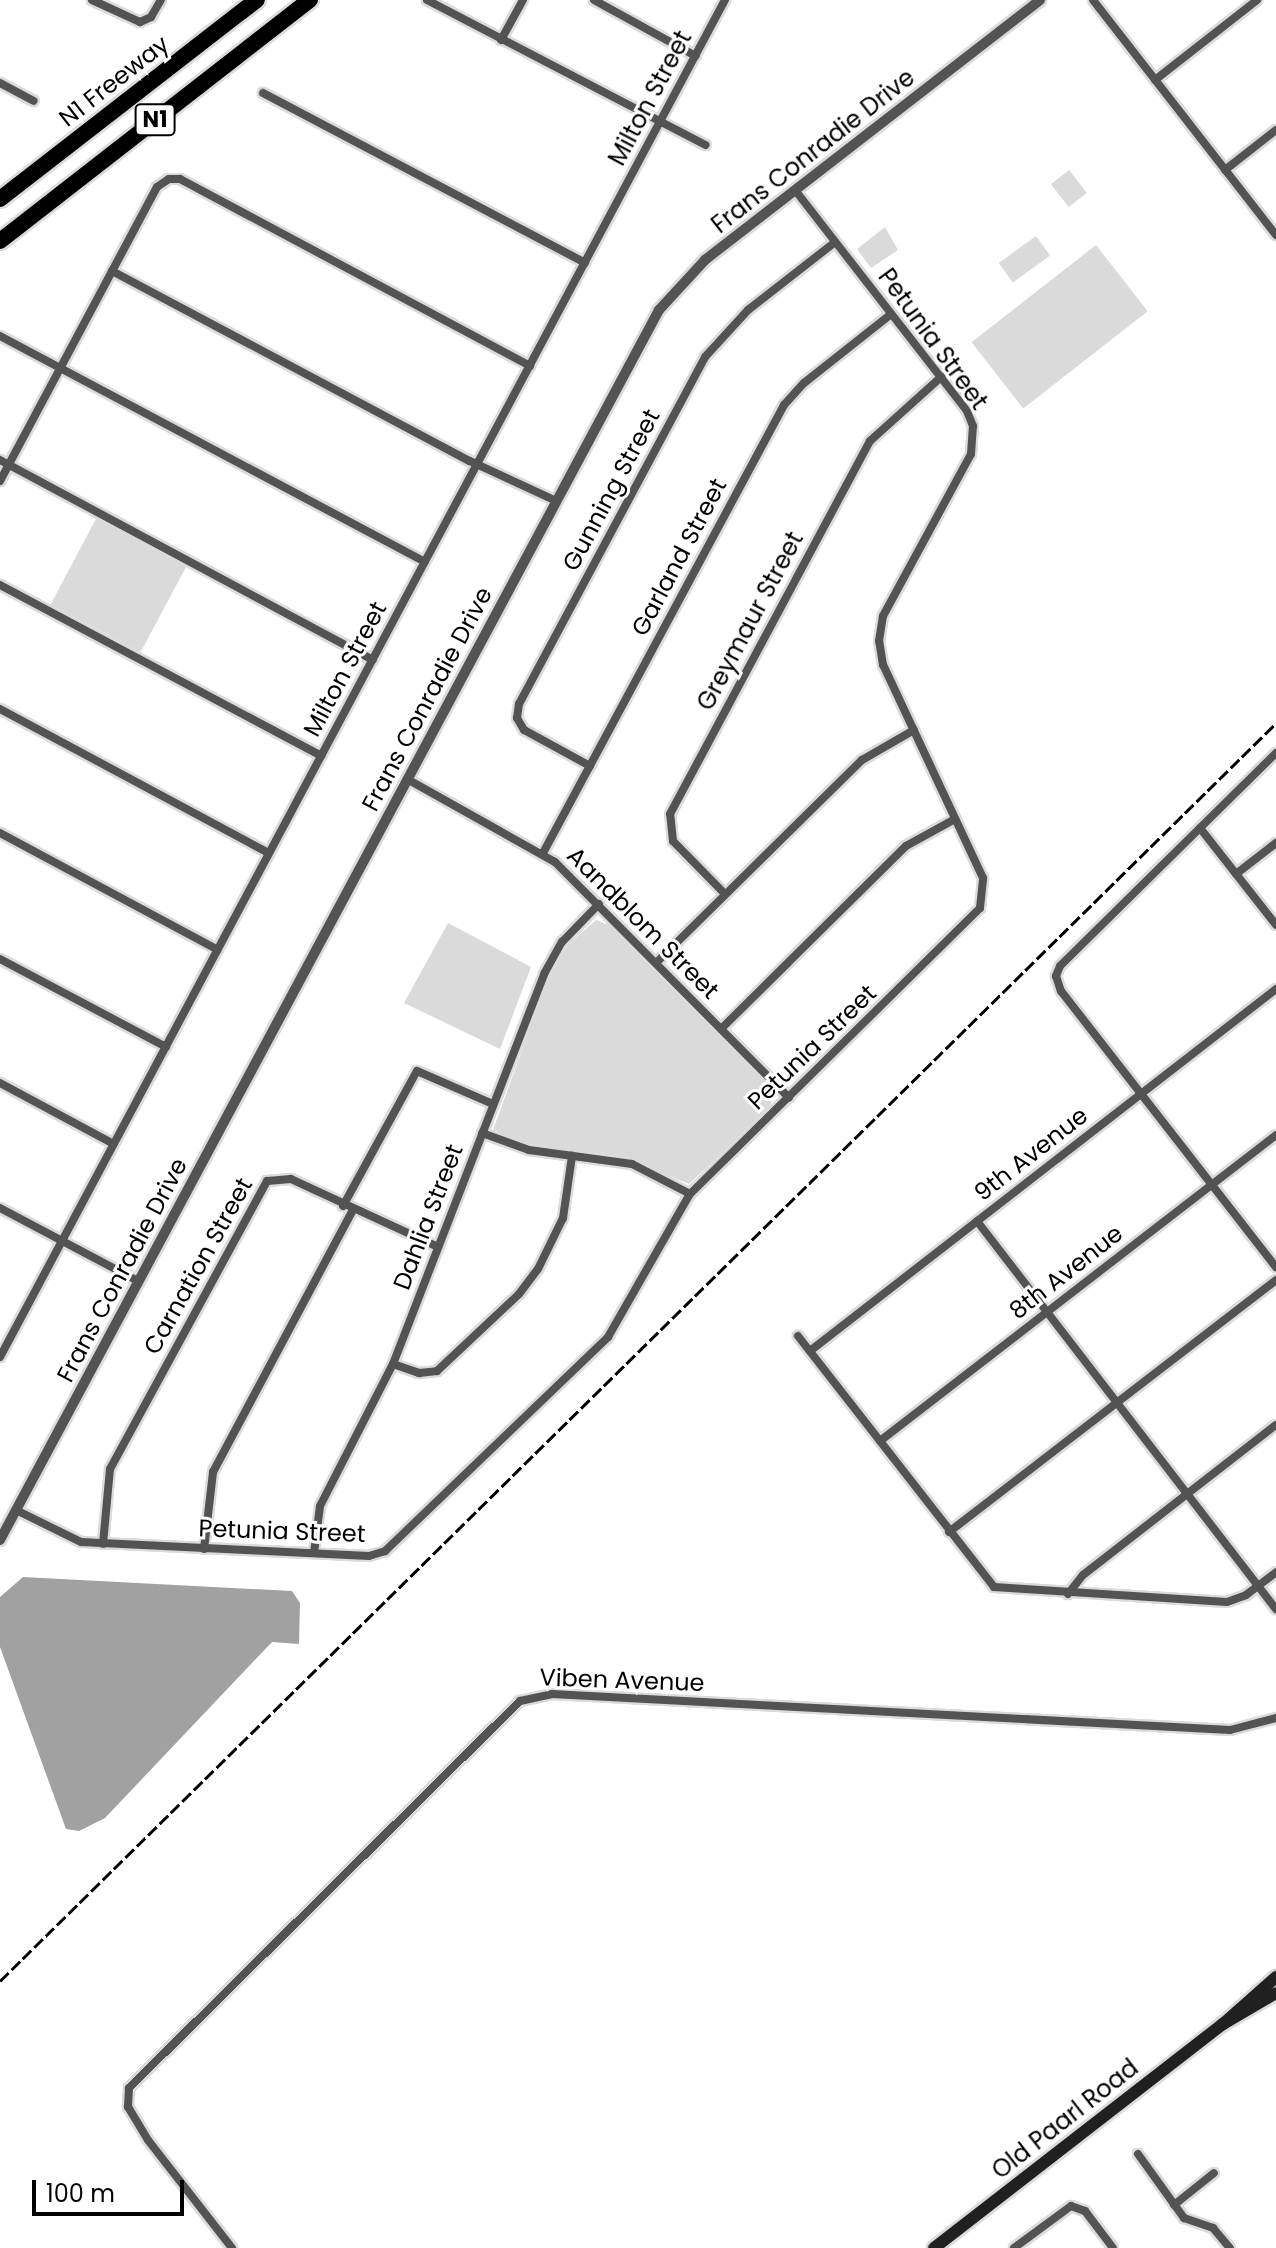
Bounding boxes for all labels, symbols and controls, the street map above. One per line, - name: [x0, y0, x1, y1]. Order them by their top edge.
- street label: Milton Street: [602, 26, 698, 170]
- street label: N1 Freeway: [53, 29, 175, 133]
- street label: Frans Conradie Drive: [706, 63, 920, 239]
- road number: N1: [133, 102, 177, 138]
- street label: Petunia Street: [872, 263, 994, 415]
- street label: Gunning Street: [556, 404, 666, 576]
- street label: Garland Street: [625, 473, 733, 641]
- street label: Greymaur Street: [691, 527, 809, 715]
- street label: Frans Conradie Drive: [356, 582, 498, 816]
- street label: Milton Street: [297, 597, 393, 741]
- street label: Aandblom Street: [561, 841, 725, 1005]
- street label: Petunia Street: [742, 979, 882, 1115]
- street label: 9th Avenue: [969, 1101, 1093, 1207]
- street label: Dahlia Street: [387, 1140, 469, 1294]
- street label: Frans Conradie Drive: [51, 1153, 193, 1387]
- street label: Carnation Street: [138, 1173, 258, 1359]
- street label: 8th Avenue: [1004, 1219, 1128, 1325]
- street label: Petunia Street: [198, 1514, 366, 1548]
- street label: Viben Avenue: [539, 1663, 705, 1697]
- street label: Old Paarl Road: [986, 2053, 1144, 2185]
- scale bar: [36, 2164, 188, 2214]
- text: 100 m: [46, 2177, 115, 2210]

